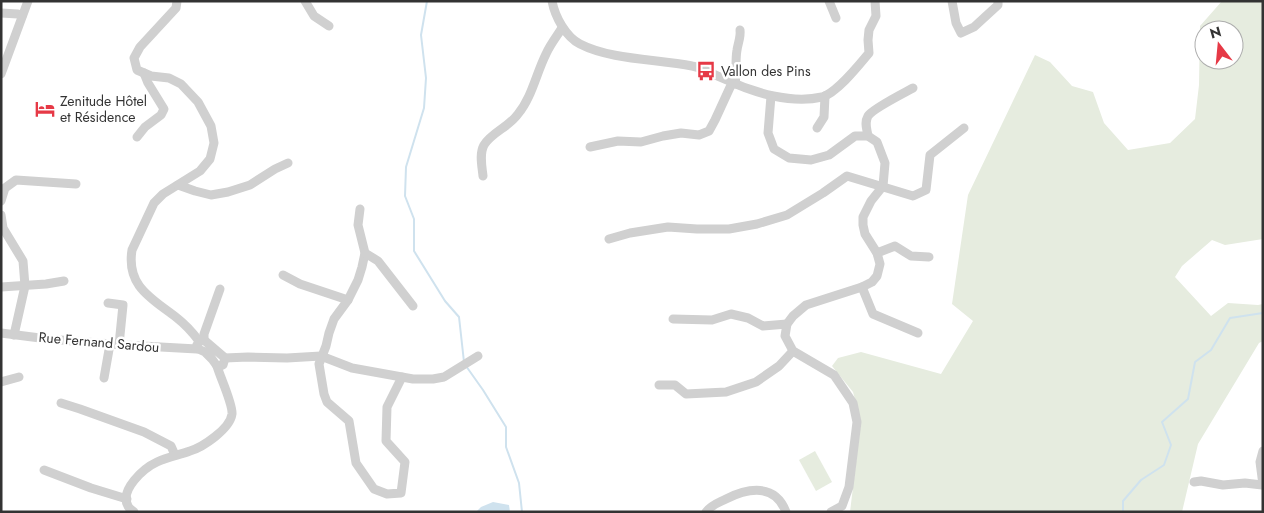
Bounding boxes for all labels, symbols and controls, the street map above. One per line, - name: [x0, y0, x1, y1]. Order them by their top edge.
- north arrow: [1194, 20, 1244, 70]
- text: N: [1207, 21, 1224, 44]
- bus stop icon: Vallon des Pins: [695, 60, 717, 82]
- place label: Vallon des Pins: [721, 61, 811, 81]
- place label: Zenitude Hôtel et Résidence: [60, 91, 147, 127]
- hotel icon: Zenitude Hôtel et Résidence: [34, 98, 56, 120]
- street label: Rue Fernand Sardou: [38, 327, 160, 357]

